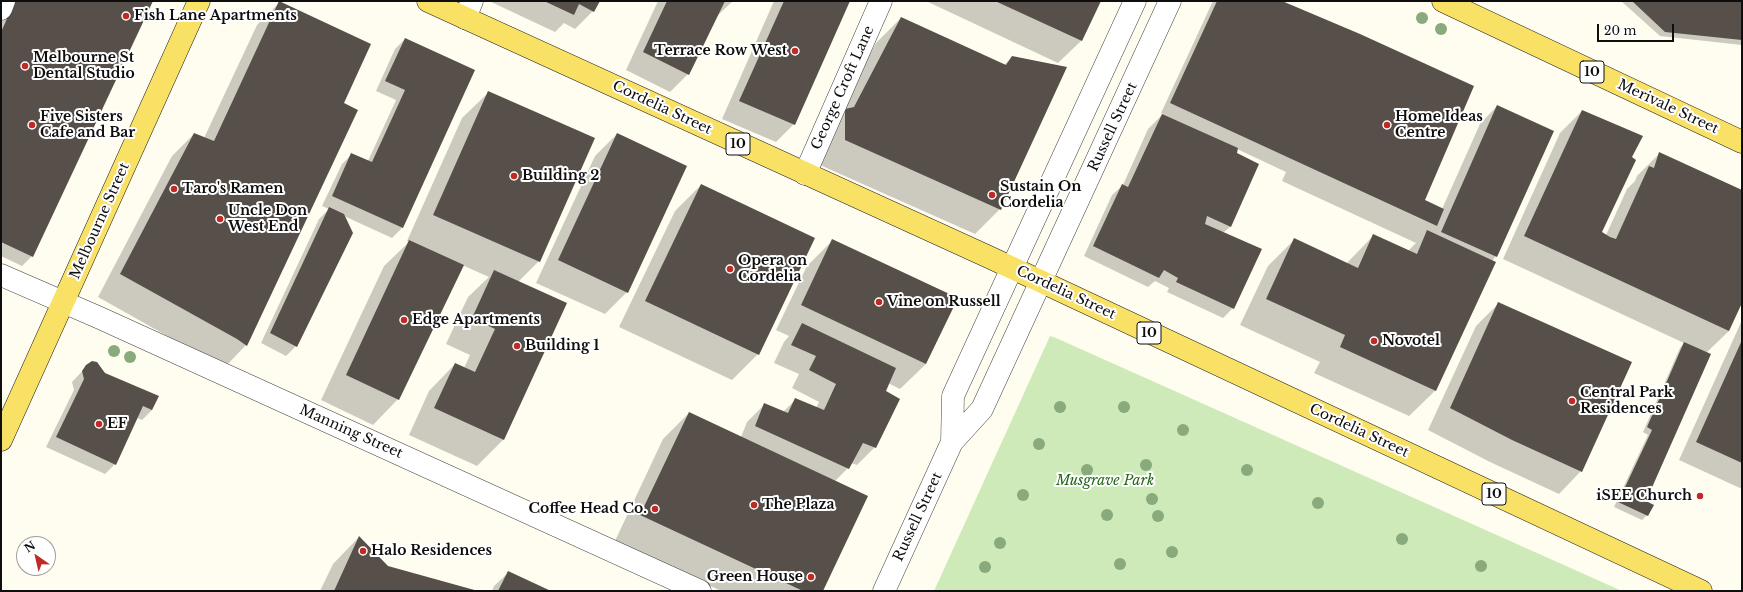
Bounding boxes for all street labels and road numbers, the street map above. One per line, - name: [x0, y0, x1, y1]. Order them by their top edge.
- street label: George Croft Lane: [808, 23, 878, 153]
- road number: 10: [1580, 61, 1604, 83]
- street label: Merivale Street: [1615, 76, 1721, 138]
- street label: Cordelia Street: [610, 78, 714, 138]
- street label: Russell Street: [1085, 80, 1141, 174]
- road number: 10: [726, 133, 750, 155]
- street label: Melbourne Street: [67, 160, 133, 282]
- street label: Cordelia Street: [1014, 263, 1118, 323]
- road number: 10: [1137, 322, 1161, 344]
- street label: Cordelia Street: [1307, 401, 1411, 461]
- street label: Manning Street: [297, 402, 405, 462]
- street label: Russell Street: [890, 470, 946, 564]
- road number: 10: [1482, 483, 1506, 505]

